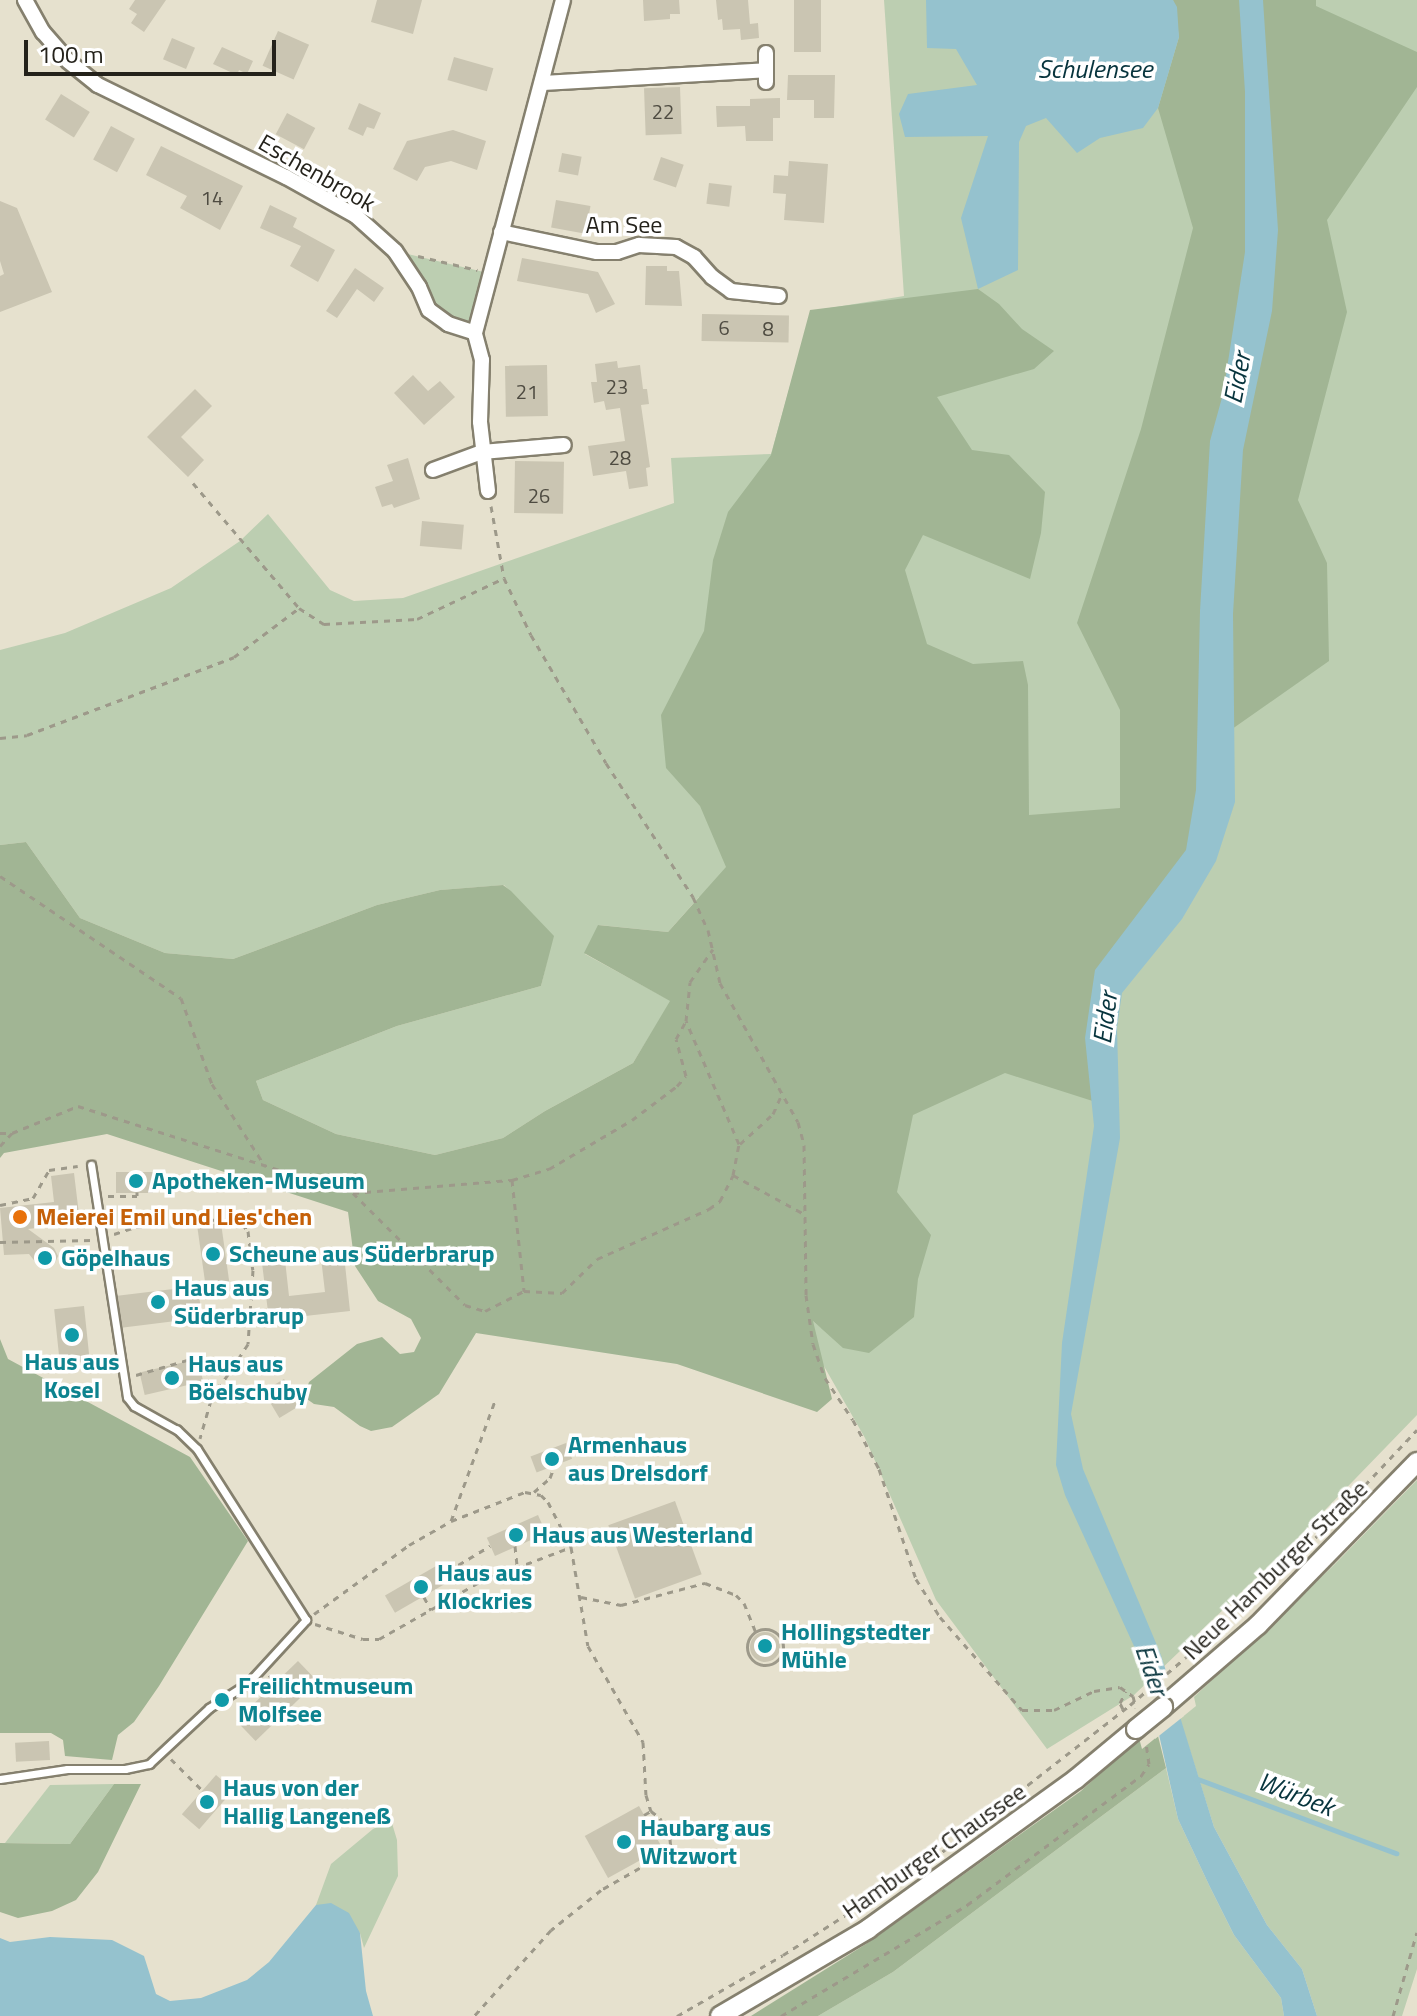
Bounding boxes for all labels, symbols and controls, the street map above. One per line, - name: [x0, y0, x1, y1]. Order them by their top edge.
- scale bar: [28, 24, 280, 74]
- text: 100 m: [38, 36, 104, 72]
- water label: Schulensee: [1037, 53, 1153, 85]
- house number: 22: [652, 99, 674, 123]
- street label: Eschenbrook: [253, 128, 381, 218]
- house number: 14: [201, 185, 223, 209]
- street label: Am See: [586, 211, 662, 239]
- house number: 6: [718, 315, 730, 339]
- house number: 8: [762, 316, 774, 340]
- water label: Eider: [1217, 350, 1257, 406]
- house number: 23: [606, 374, 628, 398]
- house number: 21: [516, 379, 538, 403]
- house number: 28: [609, 445, 631, 469]
- house number: 26: [528, 483, 550, 507]
- water label: Eider: [1086, 990, 1124, 1046]
- place label: Apotheken-Museum: [152, 1167, 365, 1195]
- marker: Apotheken-Museum: [127, 1172, 145, 1190]
- place label: Meierei Emil und Lies'chen: [36, 1203, 312, 1231]
- marker: Meierei Emil und Lies'chen: [11, 1208, 29, 1226]
- place label: Scheune aus Süderbrarup: [229, 1240, 495, 1268]
- place label: Göpelhaus: [61, 1244, 170, 1272]
- marker: Scheune aus Süderbrarup: [204, 1245, 222, 1263]
- marker: Göpelhaus: [36, 1249, 54, 1267]
- place label: Haus aus Süderbrarup: [174, 1274, 304, 1330]
- marker: Haus aus Süderbrarup: [149, 1293, 167, 1311]
- marker: Haus aus Kosel: [63, 1326, 81, 1344]
- place label: Haus aus Kosel: [24, 1348, 120, 1404]
- place label: Haus aus Böelschuby: [188, 1350, 308, 1406]
- marker: Haus aus Böelschuby: [163, 1369, 181, 1387]
- place label: Armenhaus aus Drelsdorf: [568, 1431, 708, 1487]
- marker: Armenhaus aus Drelsdorf: [543, 1450, 561, 1468]
- street label: Neue Hamburger Straße: [1177, 1474, 1373, 1666]
- place label: Haus aus Westerland: [532, 1521, 753, 1549]
- marker: Haus aus Westerland: [507, 1526, 525, 1544]
- place label: Haus aus Klockries: [437, 1559, 532, 1615]
- marker: Haus aus Klockries: [412, 1578, 430, 1596]
- place label: Hollingstedter Mühle: [781, 1618, 930, 1674]
- marker: Hollingstedter Mühle: [756, 1637, 774, 1655]
- water label: Eider: [1129, 1640, 1175, 1700]
- place label: Freilichtmuseum Molfsee: [238, 1672, 413, 1728]
- marker: Freilichtmuseum Molfsee: [213, 1691, 231, 1709]
- water label: Würbek: [1254, 1765, 1338, 1823]
- place label: Haus von der Hallig Langeneß: [223, 1774, 391, 1830]
- street label: Hamburger Chaussee: [837, 1777, 1031, 1925]
- marker: Haus von der Hallig Langeneß: [198, 1793, 216, 1811]
- place label: Haubarg aus Witzwort: [640, 1814, 771, 1870]
- marker: Haubarg aus Witzwort: [615, 1833, 633, 1851]

